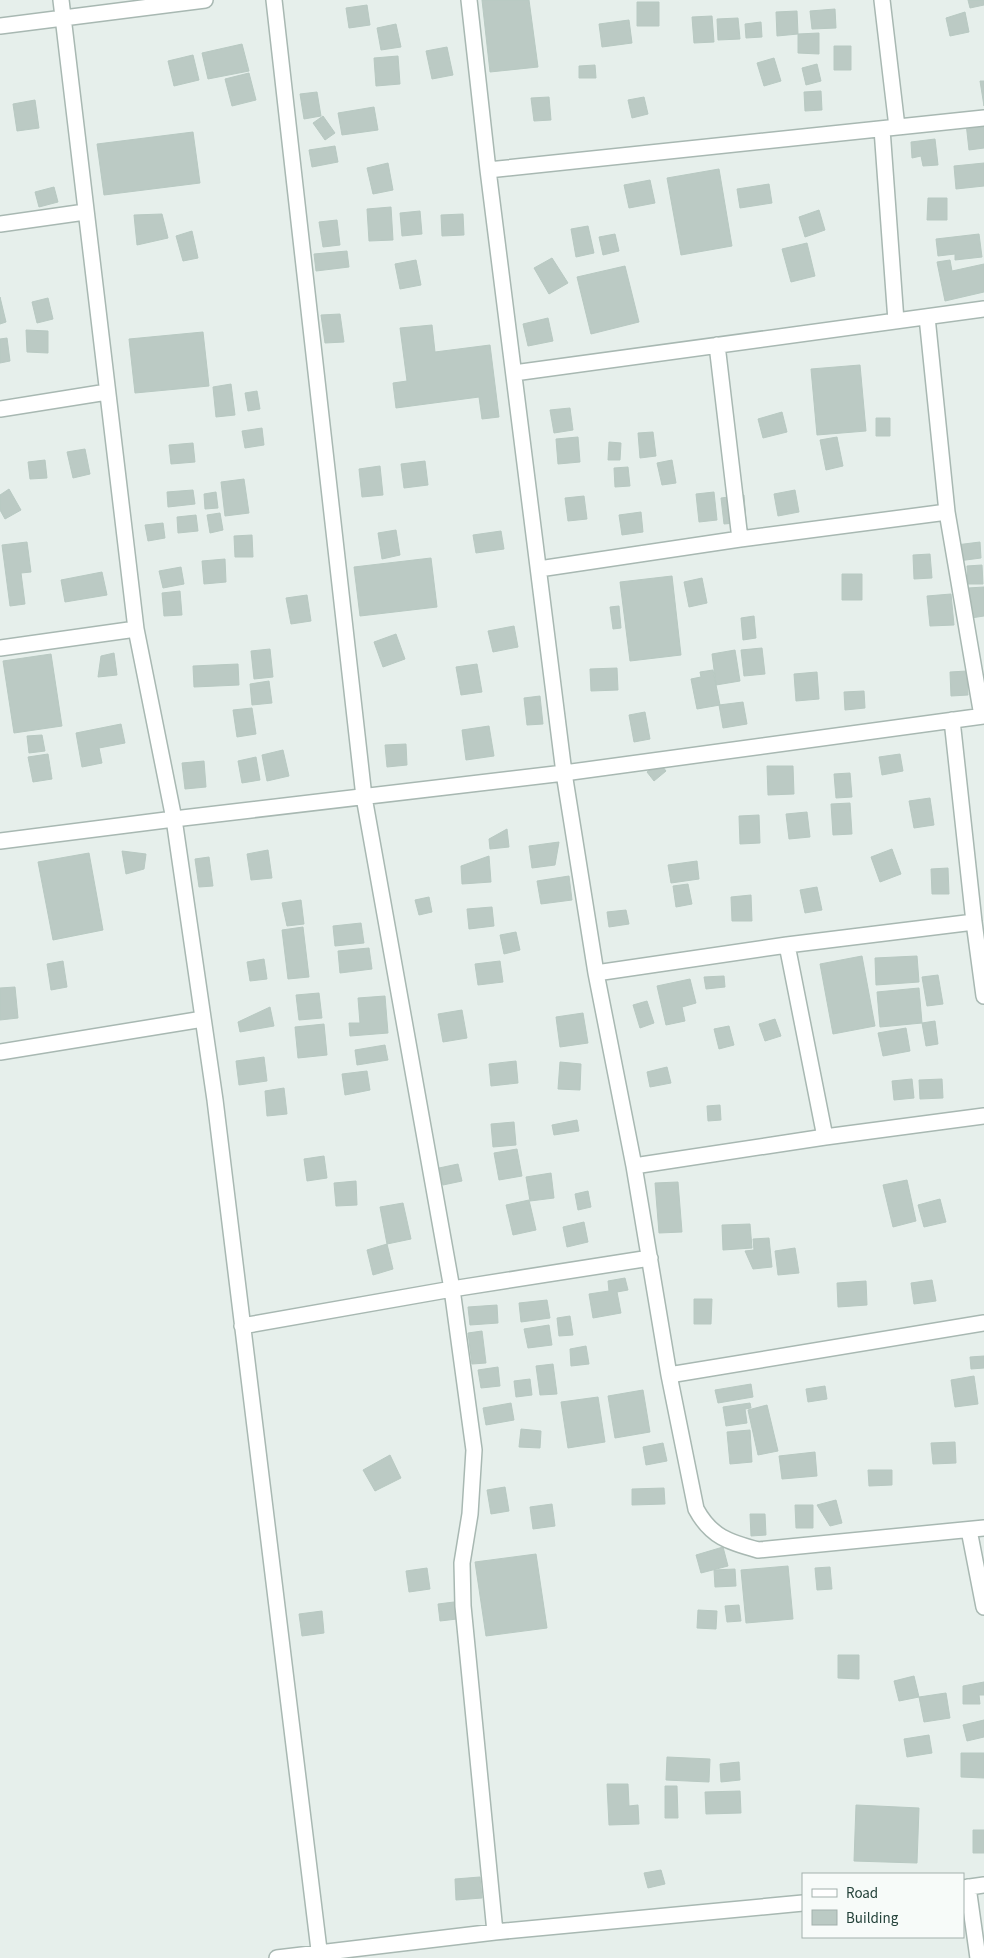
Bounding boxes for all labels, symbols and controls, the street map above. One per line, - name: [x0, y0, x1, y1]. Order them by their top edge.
- legend: [802, 1873, 964, 1938]
- text: Road: [846, 1883, 878, 1904]
- text: Building: [846, 1908, 899, 1929]

